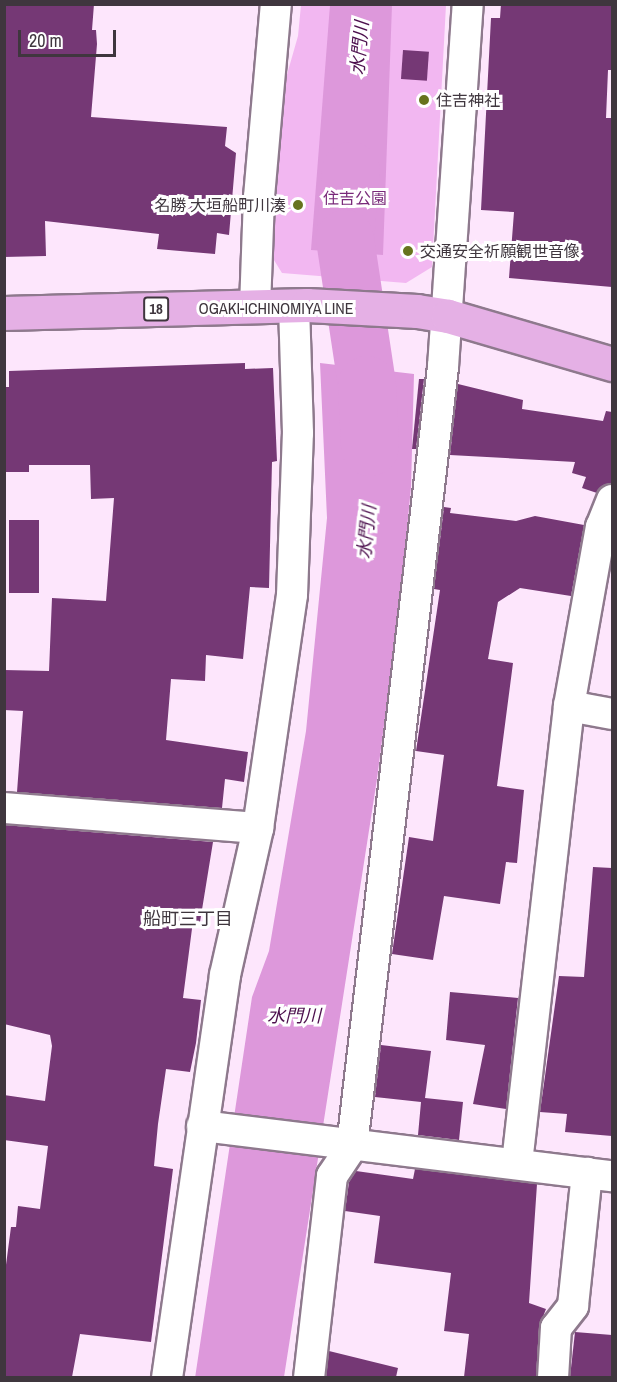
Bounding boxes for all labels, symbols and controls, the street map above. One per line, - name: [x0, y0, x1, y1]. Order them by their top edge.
- scale bar: [21, 18, 118, 56]
- water label: 水門川: [347, 20, 373, 76]
- text: 20 m: [29, 28, 62, 53]
- place label: 住吉神社: [436, 90, 500, 110]
- marker: 住吉神社: [417, 93, 431, 107]
- park label: 住吉公園: [323, 188, 387, 208]
- place label: 名勝 大垣船町川湊: [154, 195, 286, 215]
- marker: 名勝 大垣船町川湊: [291, 198, 305, 212]
- place label: 交通安全祈願観世音像: [420, 241, 580, 261]
- marker: 交通安全祈願観世音像: [401, 244, 415, 258]
- road number: 18: [142, 297, 170, 321]
- street label: OGAKI-ICHINOMIYA LINE: [198, 298, 354, 318]
- water label: 水門川: [353, 504, 381, 560]
- district label: 船町三丁目: [143, 908, 233, 930]
- water label: 水門川: [267, 1005, 321, 1027]

